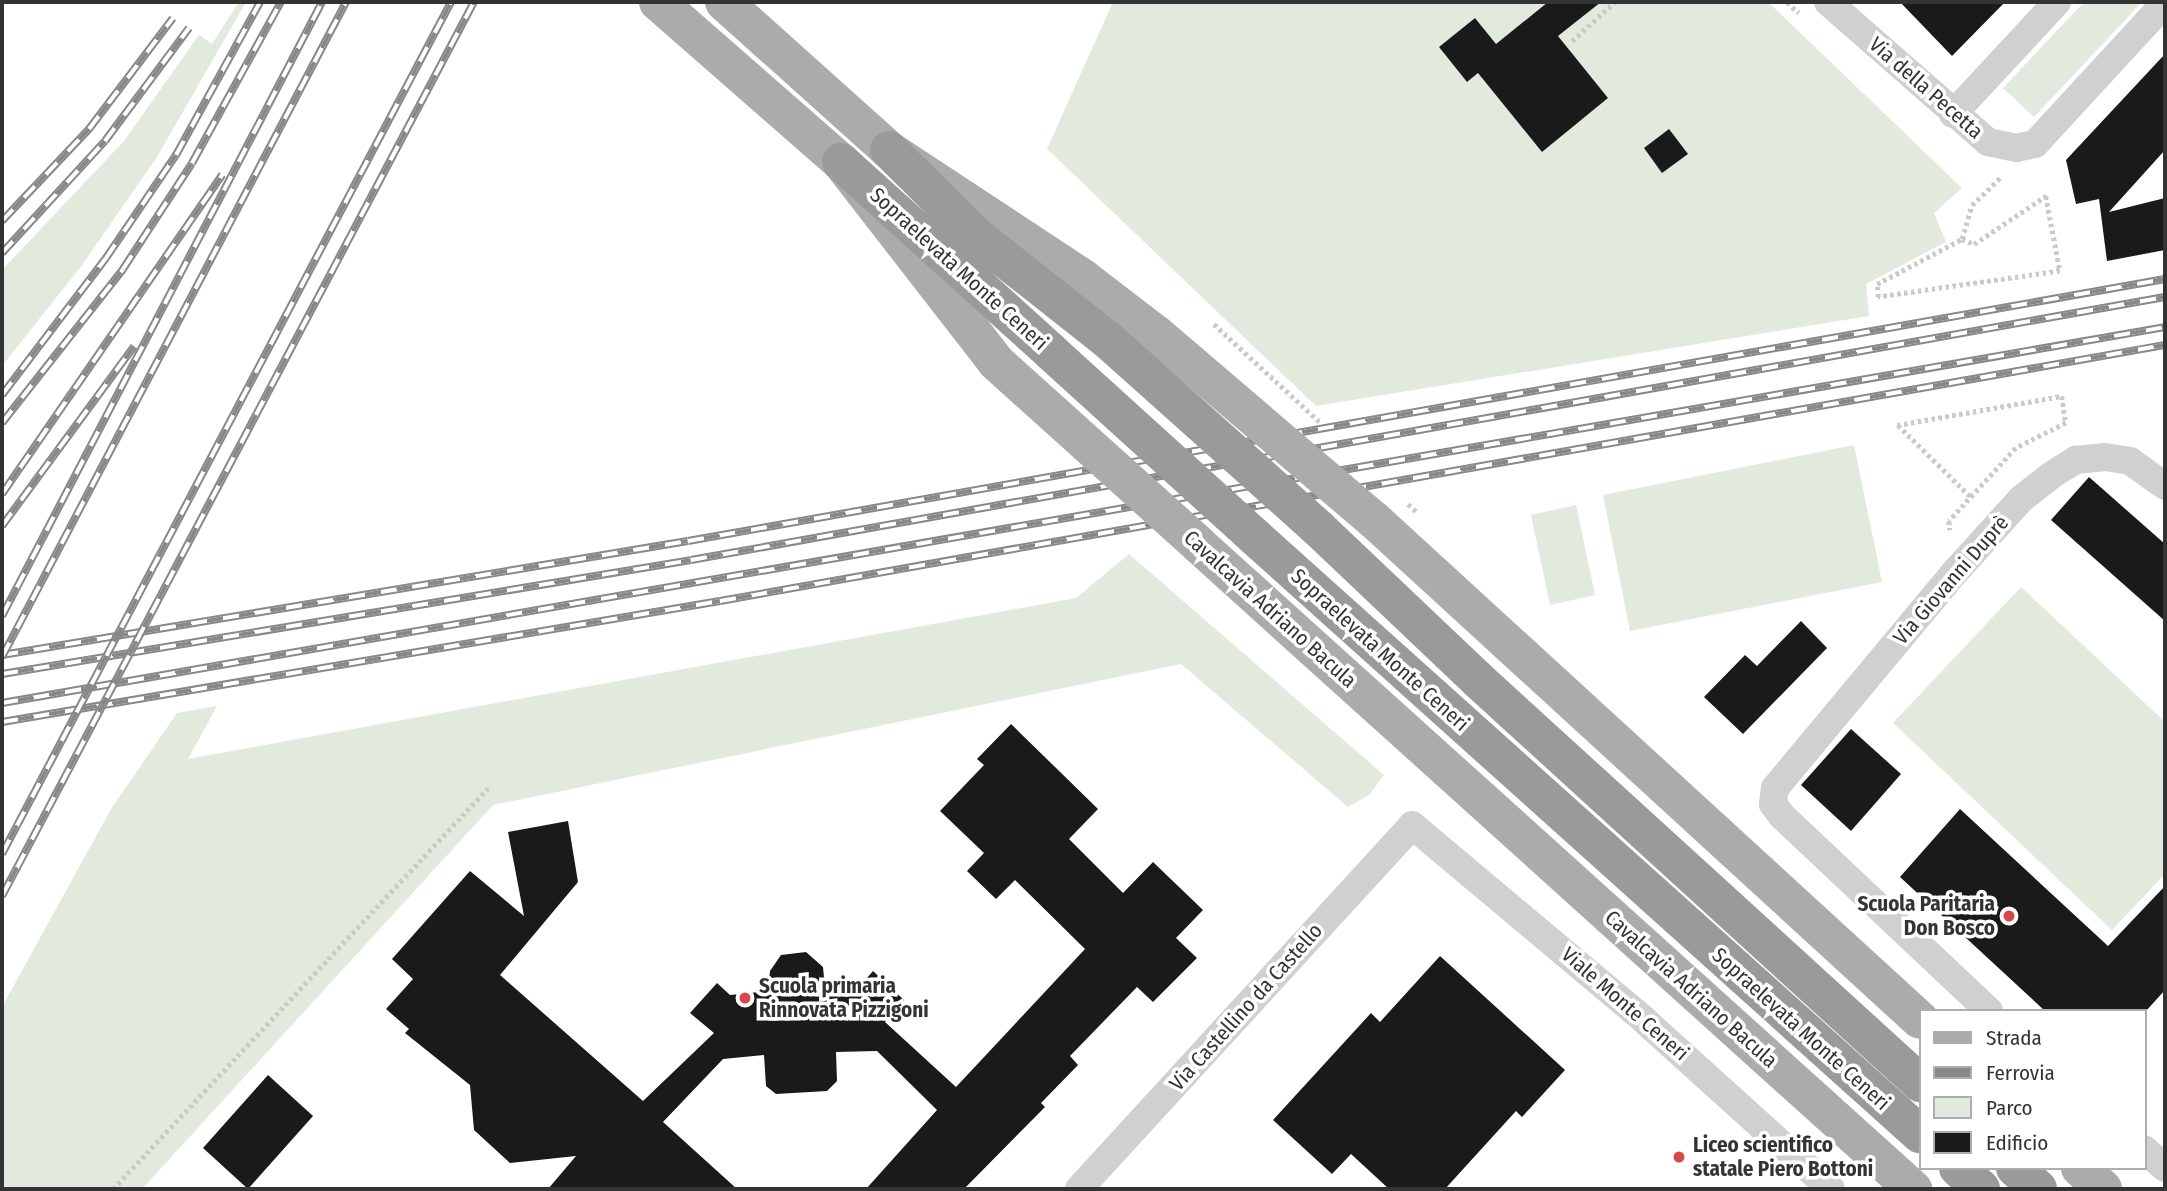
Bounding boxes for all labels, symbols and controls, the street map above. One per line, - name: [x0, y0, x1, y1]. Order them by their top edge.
- street label: Via della Pecetta: [1864, 32, 1988, 144]
- street label: Sopraelevata Monte Ceneri: [865, 182, 1053, 356]
- street label: Via Giovanni Duprè: [1888, 510, 2014, 650]
- street label: Cavalcavia Adriano Bacula: [1179, 525, 1361, 693]
- street label: Sopraelevata Monte Ceneri: [1286, 563, 1474, 737]
- place label: Scuola Paritaria Don Bosco: [1857, 891, 1995, 941]
- street label: Cavalcavia Adriano Bacula: [1600, 905, 1782, 1073]
- marker: Scuola Paritaria Don Bosco: [2001, 908, 2017, 924]
- street label: Via Castellino da Castello: [1164, 918, 1328, 1096]
- street label: Viale Monte Ceneri: [1556, 942, 1694, 1066]
- street label: Sopraelevata Monte Ceneri: [1707, 942, 1895, 1116]
- place label: Scuola primaria Rinnovata Pizzigoni: [759, 973, 929, 1023]
- marker: Scuola primaria Rinnovata Pizzigoni: [737, 990, 753, 1006]
- legend: [1918, 1009, 2146, 1170]
- text: Strada: [1986, 1025, 2042, 1051]
- text: Ferrovia: [1986, 1060, 2055, 1086]
- text: Parco: [1986, 1095, 2033, 1121]
- text: Edificio: [1986, 1130, 2048, 1156]
- place label: Liceo scientifico statale Piero Bottoni: [1693, 1132, 1873, 1182]
- marker: Liceo scientifico statale Piero Bottoni: [1671, 1149, 1687, 1165]

